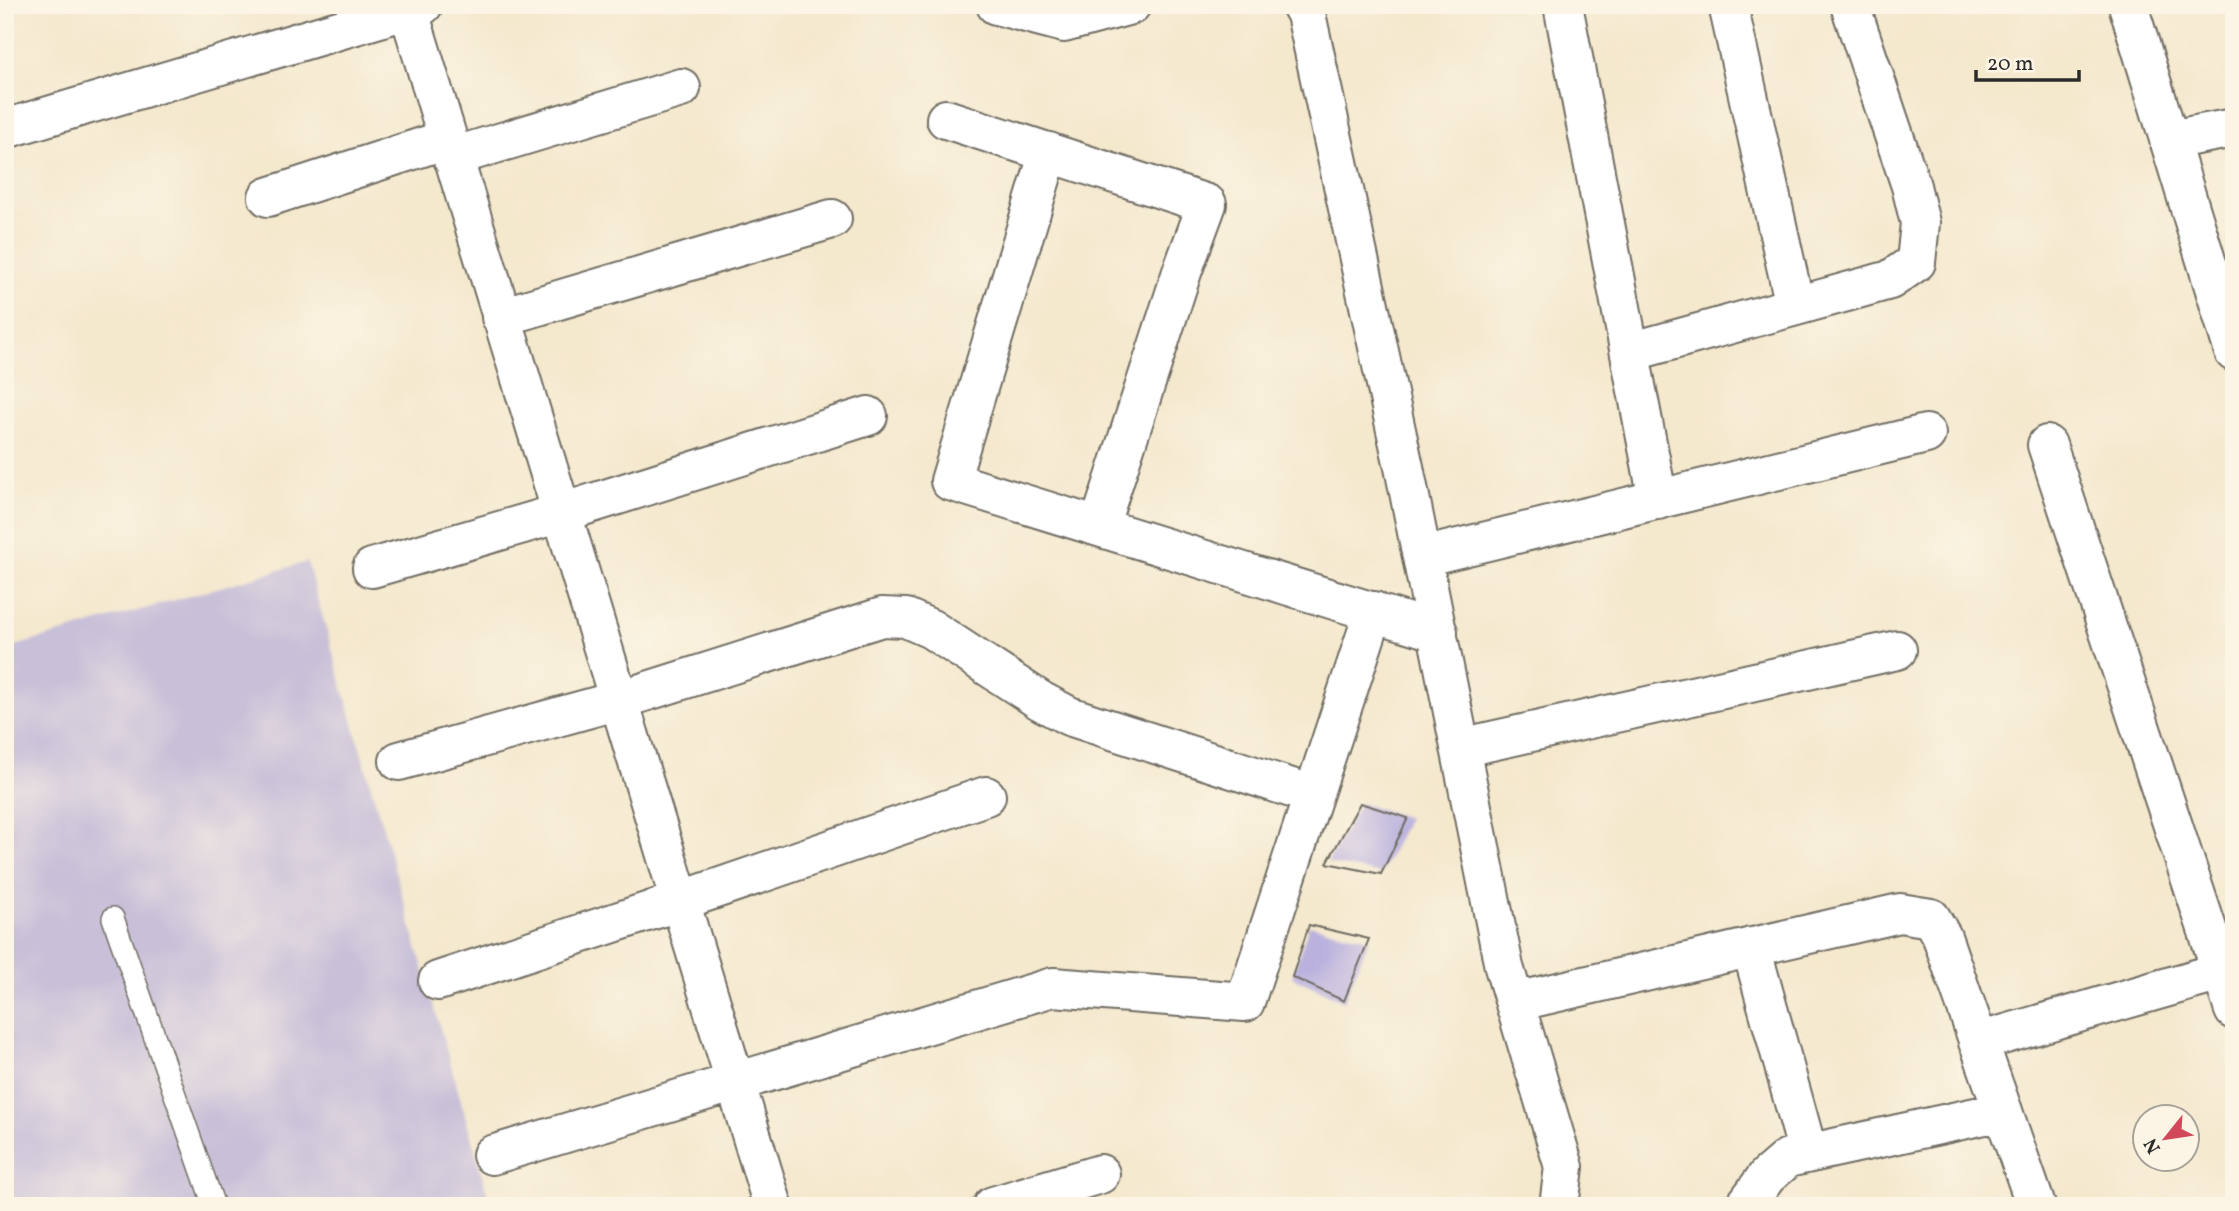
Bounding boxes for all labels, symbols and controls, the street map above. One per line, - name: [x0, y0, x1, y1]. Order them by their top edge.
- scale bar: [1976, 38, 2080, 82]
- text: 20 m: [1987, 50, 2033, 79]
- north arrow: [2130, 1102, 2200, 1172]
- text: N: [2138, 1133, 2168, 1158]

